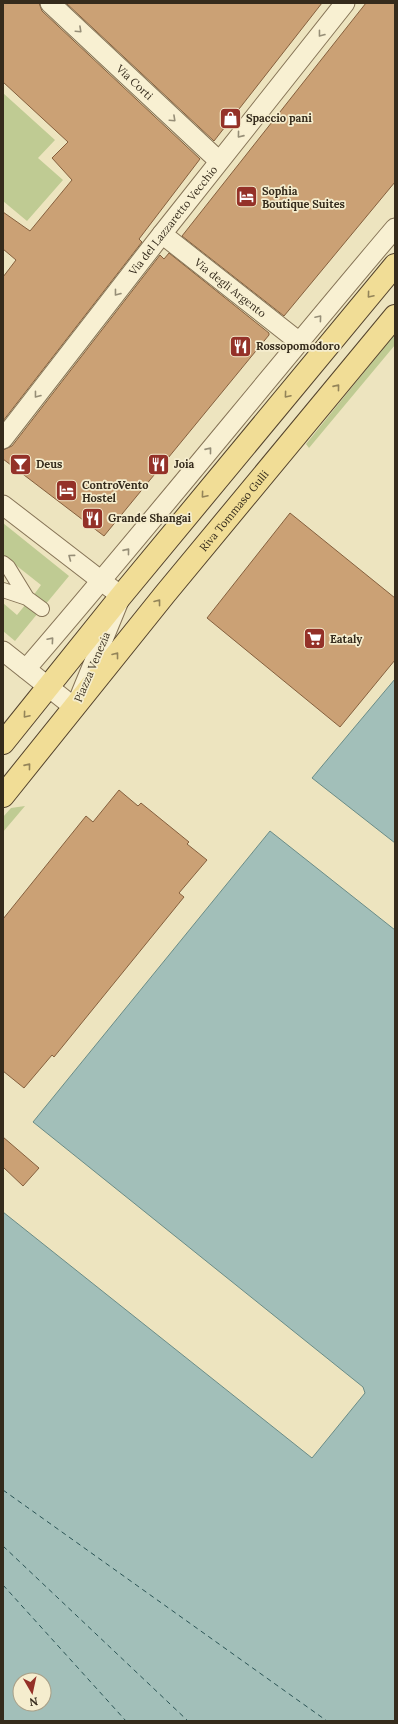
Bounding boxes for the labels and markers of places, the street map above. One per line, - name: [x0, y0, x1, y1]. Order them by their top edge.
- shop icon: Spaccio pani: [218, 105, 244, 131]
- place label: Spaccio pani: [246, 111, 312, 125]
- hotel icon: Sophia Boutique Suites: [233, 184, 259, 210]
- place label: Sophia Boutique Suites: [262, 184, 345, 211]
- restaurant icon: Rossopomodoro: [227, 333, 253, 359]
- place label: Rossopomodoro: [256, 339, 340, 353]
- bar icon: Deus: [8, 451, 34, 477]
- restaurant icon: Joia: [145, 451, 171, 477]
- place label: Deus: [36, 457, 62, 471]
- place label: Joia: [174, 457, 194, 471]
- hotel icon: ControVento Hostel: [53, 478, 79, 504]
- place label: ControVento Hostel: [82, 478, 148, 505]
- restaurant icon: Grande Shangai: [80, 505, 106, 531]
- place label: Grande Shangai: [108, 511, 192, 525]
- supermarket icon: Eataly: [301, 626, 327, 652]
- place label: Eataly: [330, 632, 363, 646]

